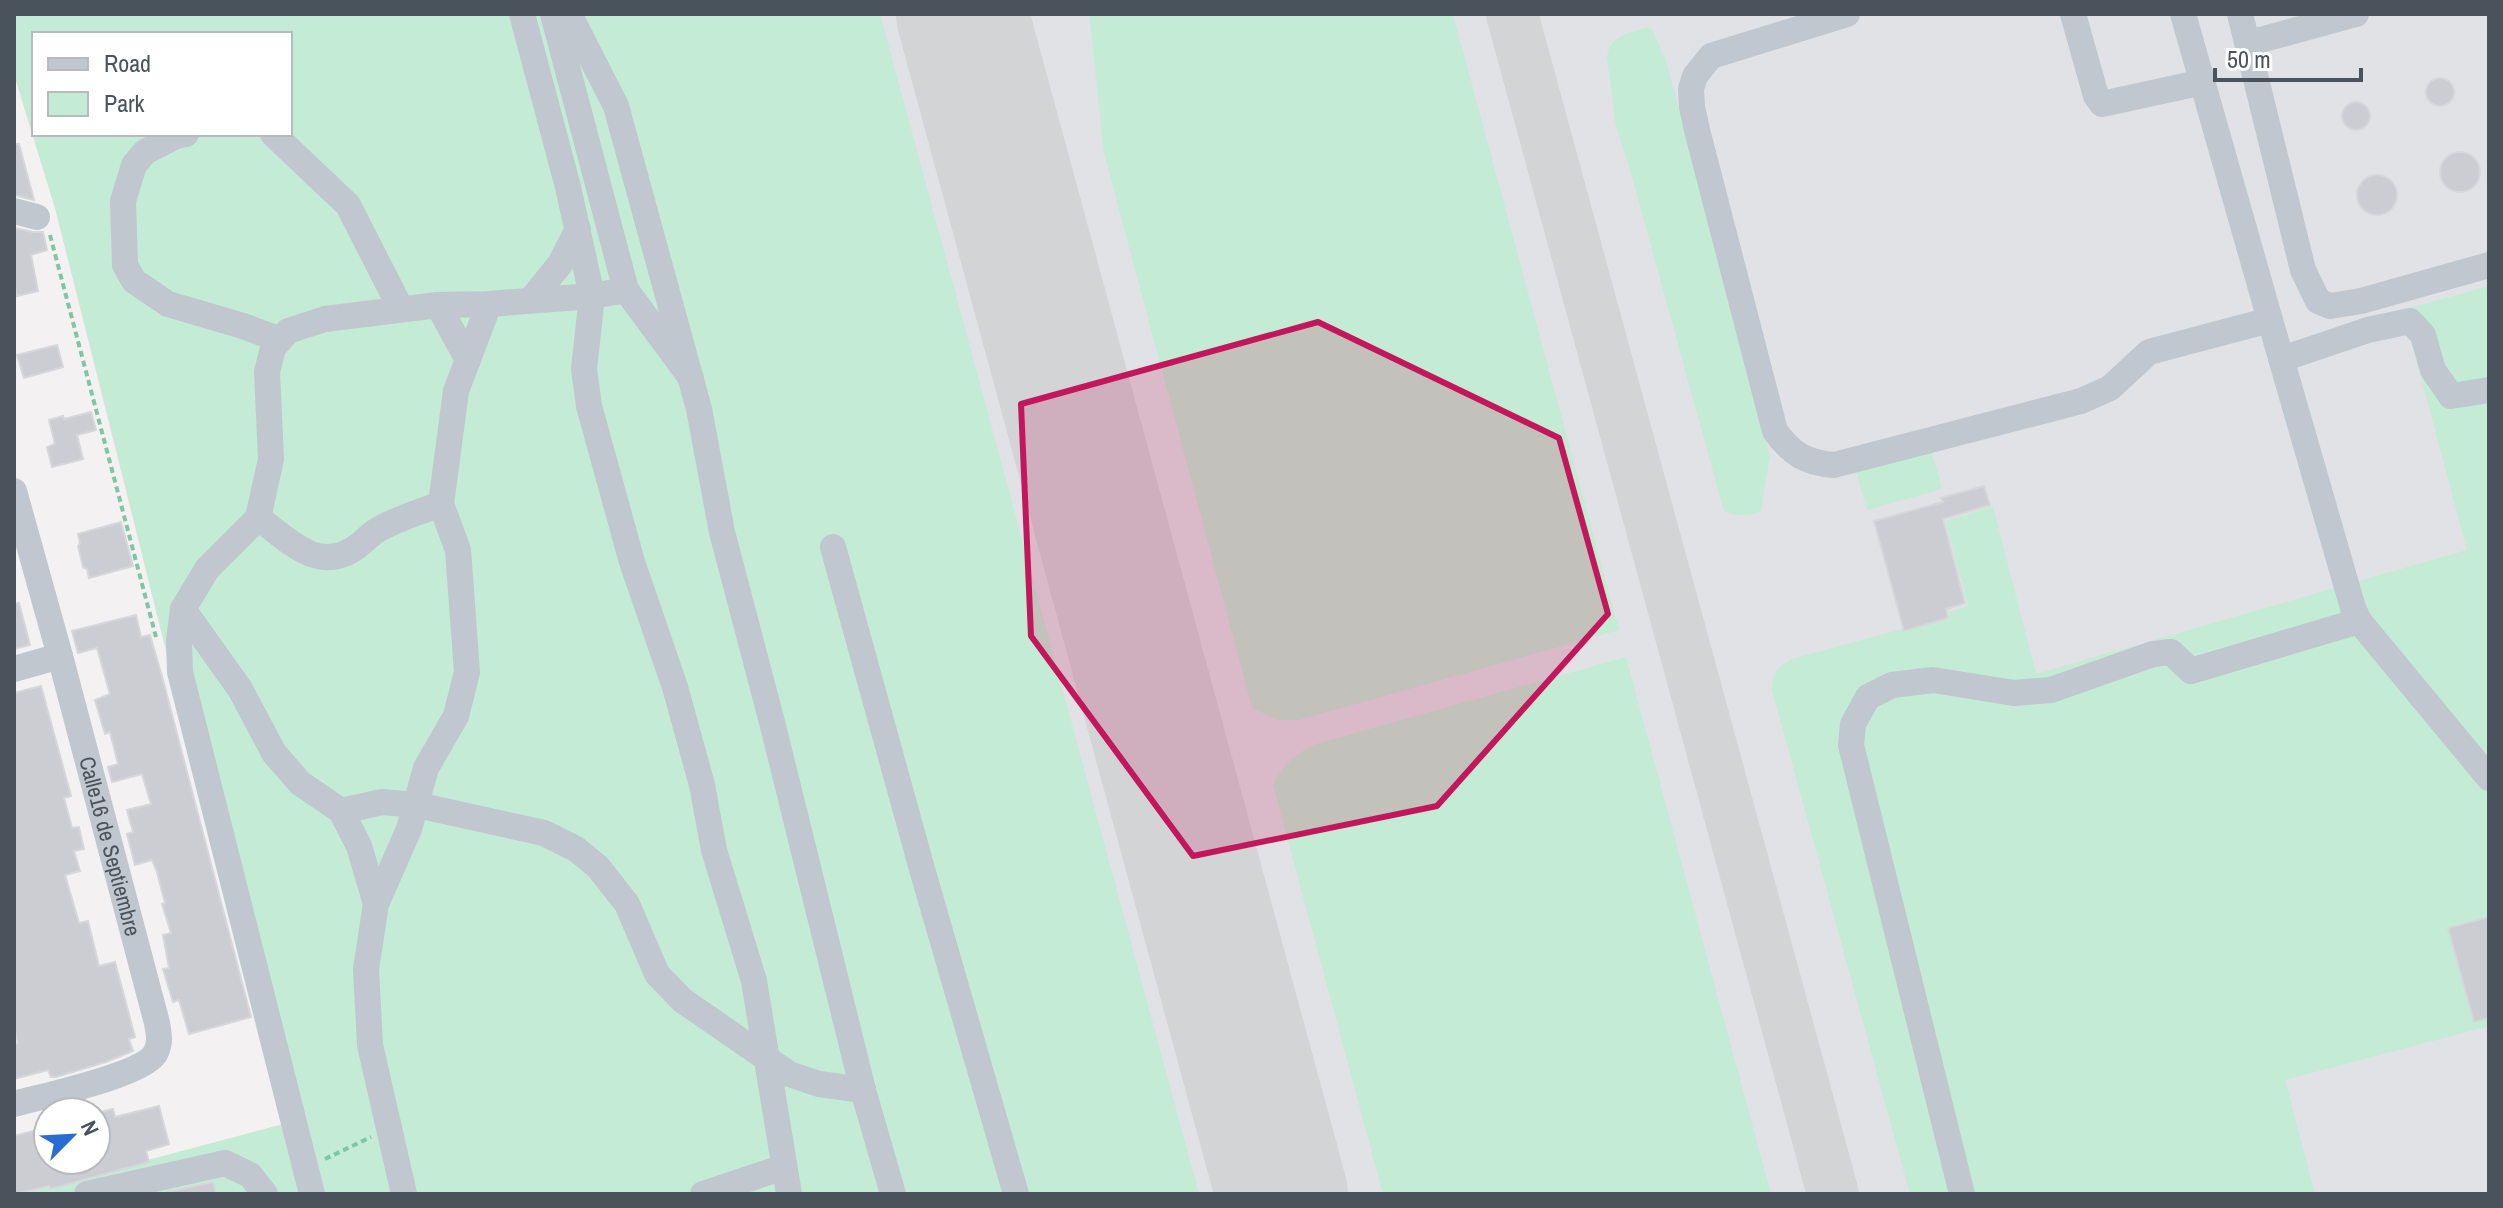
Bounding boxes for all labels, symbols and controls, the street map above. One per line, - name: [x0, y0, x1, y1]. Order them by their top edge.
- legend: [32, 32, 292, 136]
- scale bar: [2215, 32, 2361, 82]
- text: 50 m: [2227, 43, 2271, 75]
- text: Road: [104, 47, 151, 79]
- text: Park: [104, 87, 145, 119]
- street label: Calle16 de Septiembre: [72, 753, 148, 939]
- north arrow: [32, 1096, 112, 1176]
- text: N: [74, 1116, 107, 1140]

